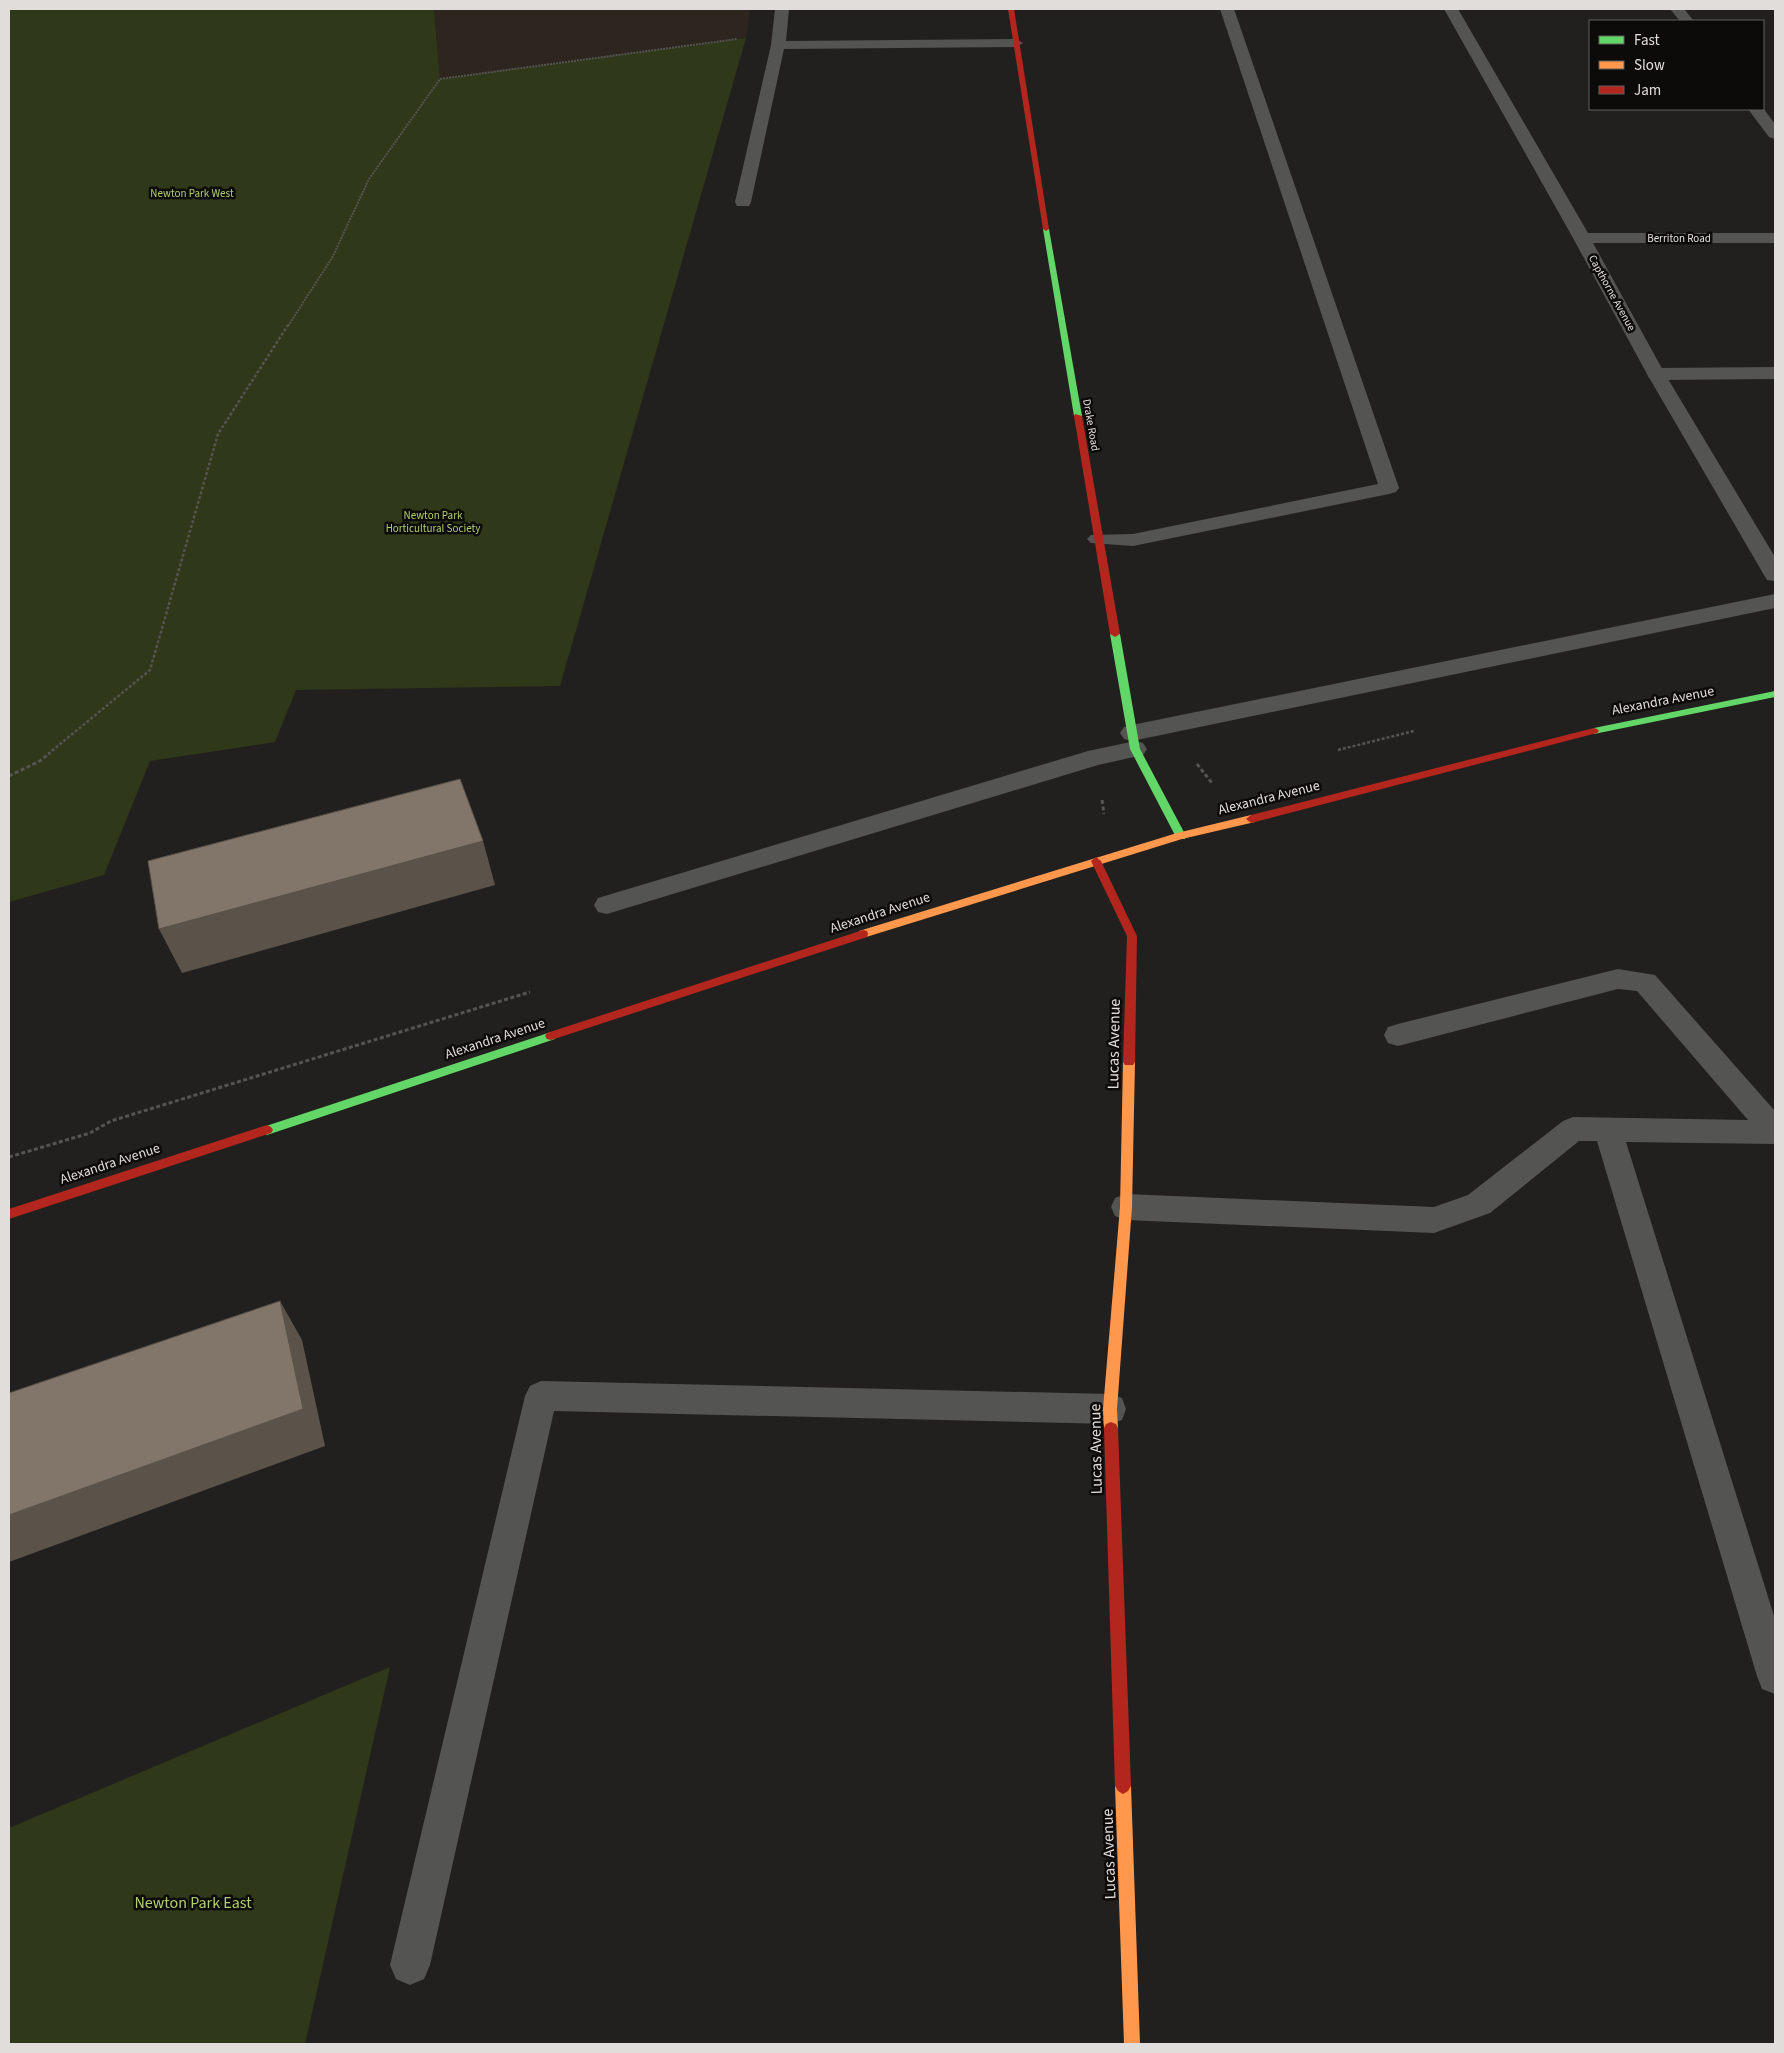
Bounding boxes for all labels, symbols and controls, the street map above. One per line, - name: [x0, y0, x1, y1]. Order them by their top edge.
- legend: [1589, 20, 1764, 110]
- text: Fast: [1634, 30, 1660, 51]
- text: Slow: [1634, 55, 1665, 76]
- text: Jam: [1634, 80, 1661, 101]
- park label: Newton Park West: [150, 186, 234, 201]
- street label: Berriton Road: [1647, 231, 1711, 246]
- street label: Capthorne Avenue: [1585, 252, 1639, 334]
- street label: Drake Road: [1079, 398, 1103, 452]
- park label: Newton Park Horticultural Society: [386, 508, 480, 536]
- street label: Alexandra Avenue: [1610, 681, 1716, 721]
- street label: Alexandra Avenue: [1216, 776, 1322, 820]
- street label: Alexandra Avenue: [827, 887, 933, 939]
- street label: Lucas Avenue: [1102, 998, 1126, 1090]
- street label: Alexandra Avenue: [442, 1013, 548, 1065]
- street label: Alexandra Avenue: [57, 1138, 163, 1190]
- street label: Lucas Avenue: [1084, 1403, 1108, 1495]
- street label: Lucas Avenue: [1096, 1808, 1122, 1900]
- park label: Newton Park East: [134, 1892, 252, 1914]

